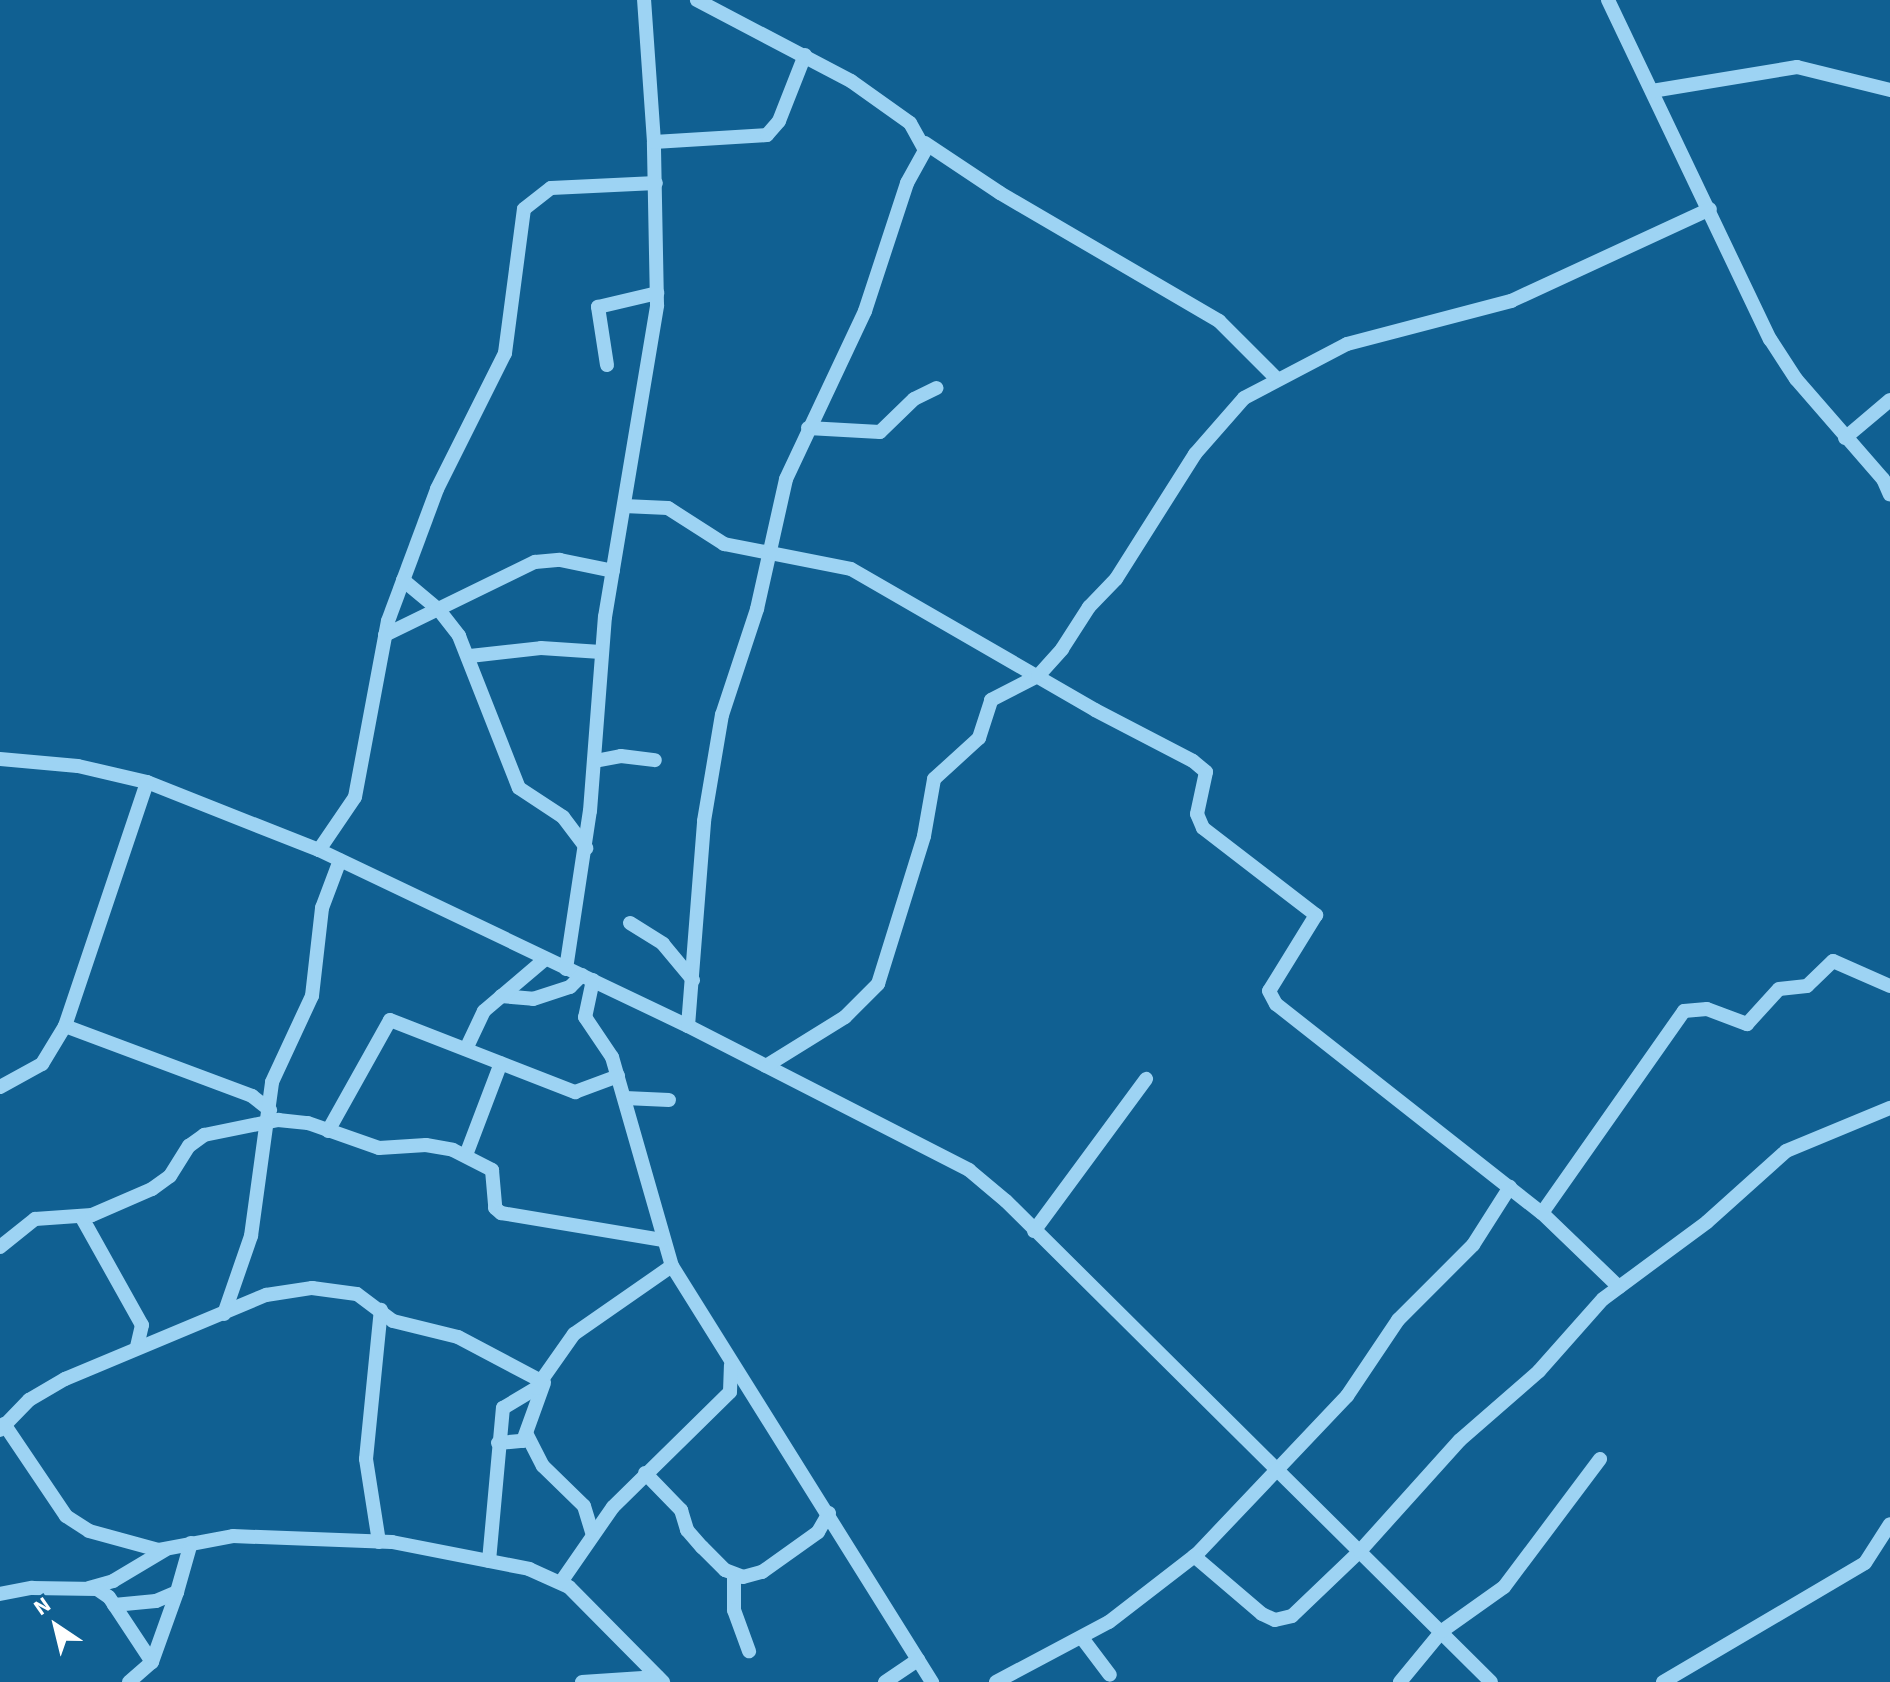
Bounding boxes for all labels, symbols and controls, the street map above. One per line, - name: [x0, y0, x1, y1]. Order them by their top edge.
- north arrow: [16, 1586, 96, 1666]
- text: N: [27, 1589, 57, 1624]

